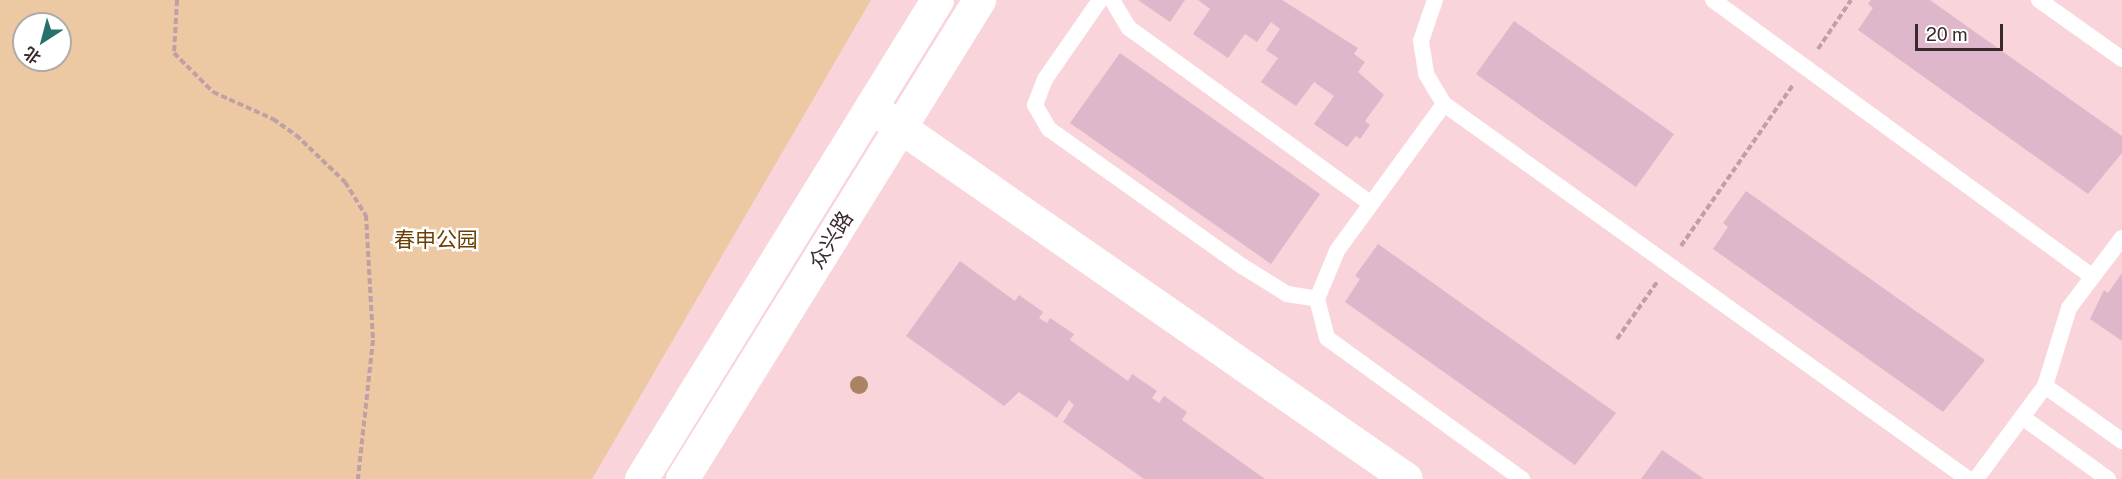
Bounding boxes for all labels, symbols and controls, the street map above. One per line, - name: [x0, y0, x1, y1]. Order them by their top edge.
- north arrow: [12, 12, 72, 72]
- scale bar: [1918, 12, 2006, 50]
- text: 20 m: [1926, 24, 1968, 45]
- text: 北: [20, 43, 44, 68]
- street label: 众兴路: [804, 207, 858, 273]
- park label: 春申公园: [394, 227, 478, 253]

